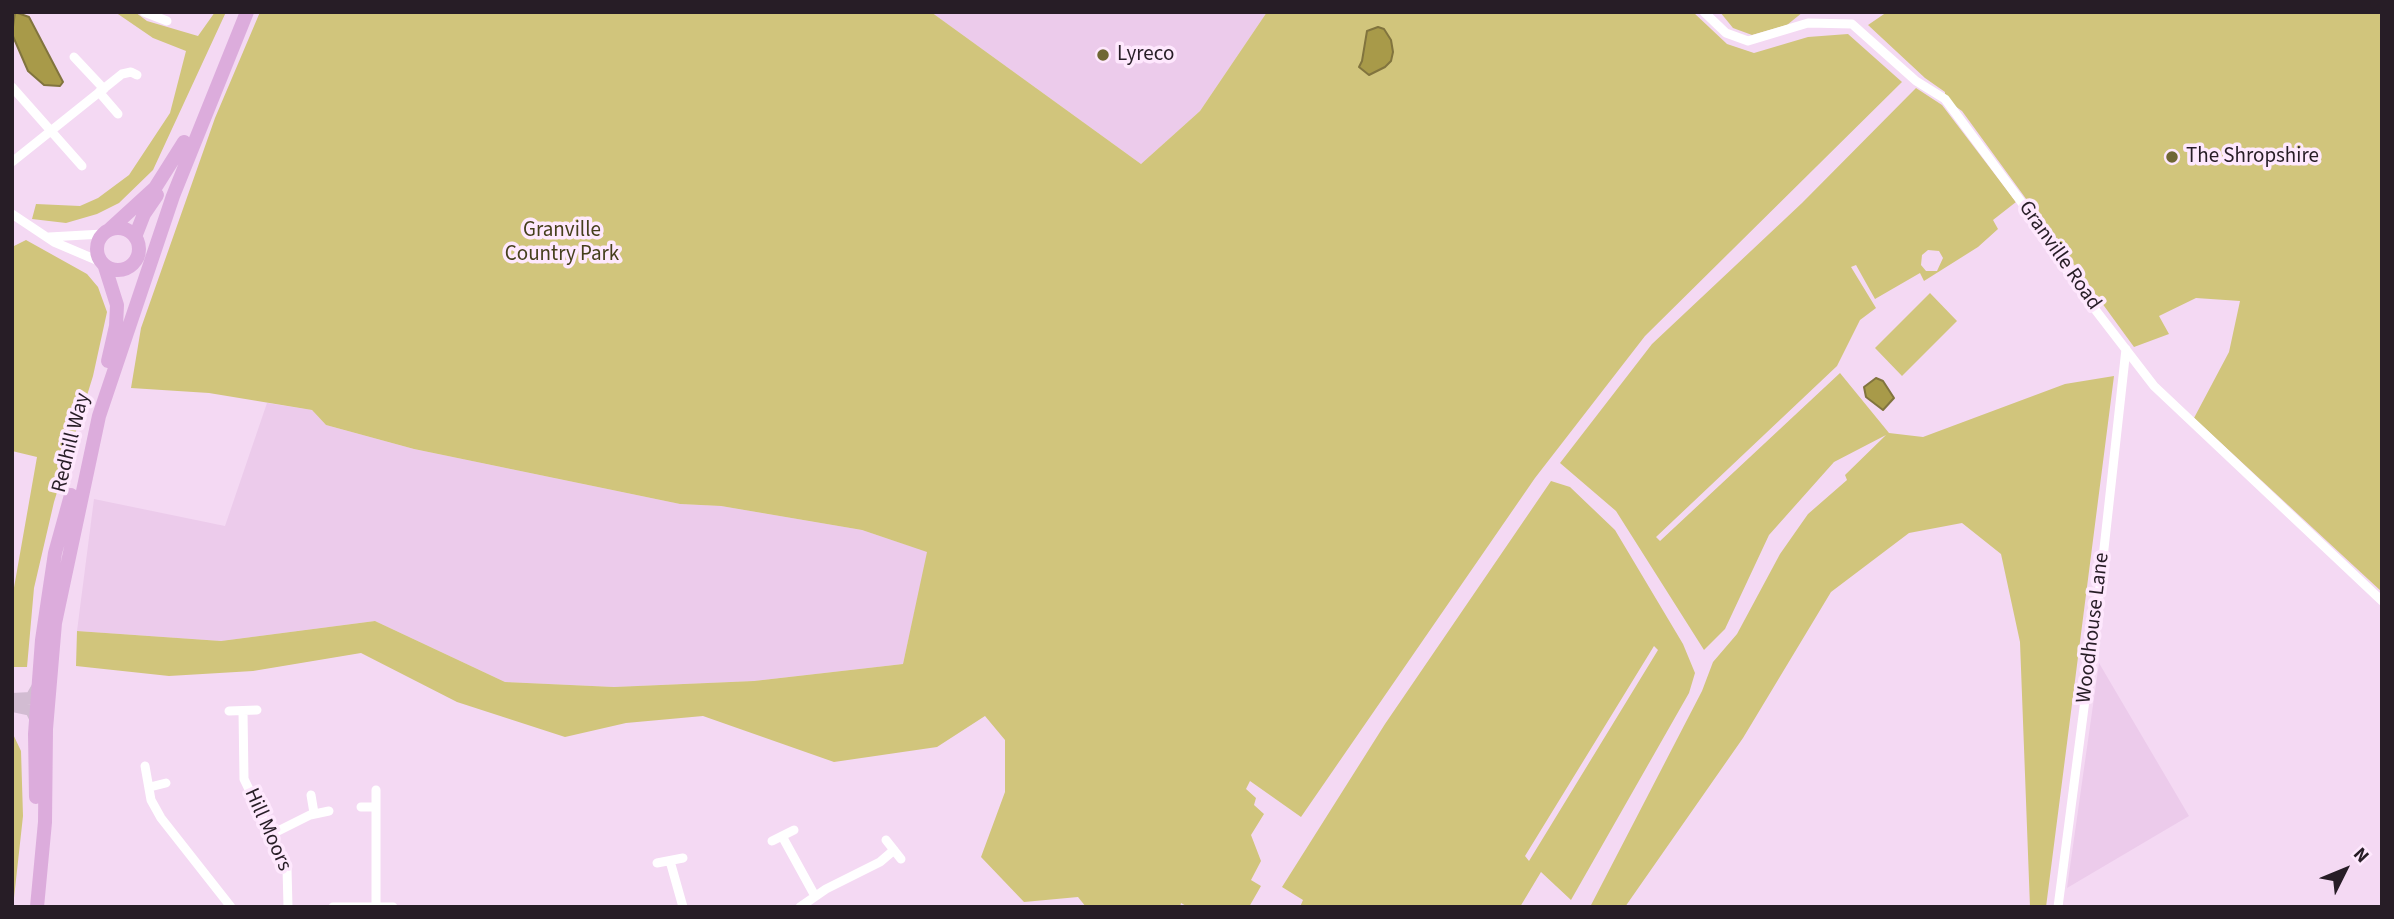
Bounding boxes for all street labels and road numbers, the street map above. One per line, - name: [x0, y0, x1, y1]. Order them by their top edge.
- street label: Granville Road: [2012, 197, 2106, 315]
- street label: Redhill Way: [47, 391, 97, 495]
- street label: Woodhouse Lane: [2072, 551, 2116, 705]
- street label: Hill Moors: [238, 785, 296, 875]

